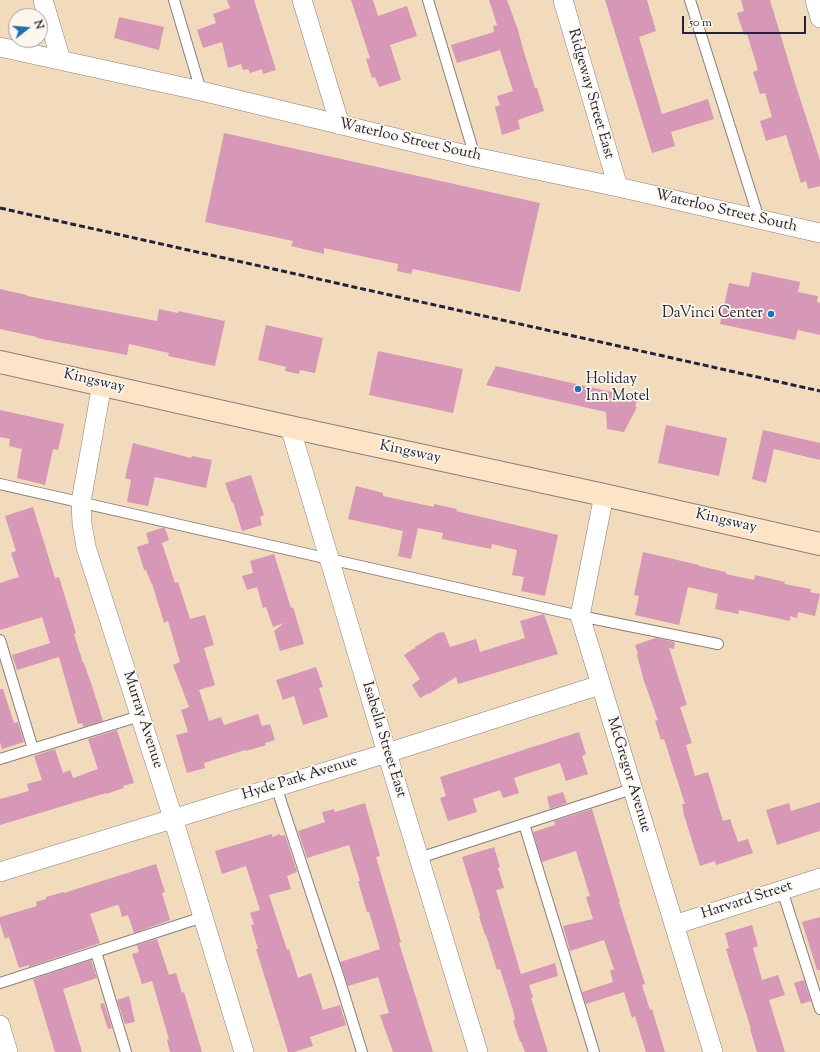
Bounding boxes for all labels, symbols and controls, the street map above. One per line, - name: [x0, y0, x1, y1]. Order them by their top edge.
- north arrow: [8, 8, 48, 48]
- scale bar: [684, 8, 808, 34]
- text: 50 m: [689, 14, 712, 32]
- text: N: [30, 18, 47, 31]
- street label: Ridgeway Street East: [563, 27, 617, 161]
- street label: Waterloo Street South: [337, 116, 483, 166]
- street label: Waterloo Street South: [653, 187, 799, 237]
- place label: DaVinci Center: [662, 305, 763, 323]
- marker: DaVinci Center: [766, 309, 776, 319]
- street label: Kingsway: [62, 366, 126, 398]
- place label: Holiday Inn Motel: [586, 371, 650, 406]
- marker: Holiday Inn Motel: [573, 384, 583, 394]
- street label: Kingsway: [378, 438, 442, 468]
- street label: Kingsway: [694, 506, 758, 538]
- street label: Murray Avenue: [118, 669, 166, 771]
- street label: Isabella Street East: [357, 680, 409, 800]
- street label: McGregor Avenue: [602, 715, 654, 835]
- street label: Hyde Park Avenue: [240, 753, 360, 805]
- street label: Harvard Street: [699, 878, 795, 924]

